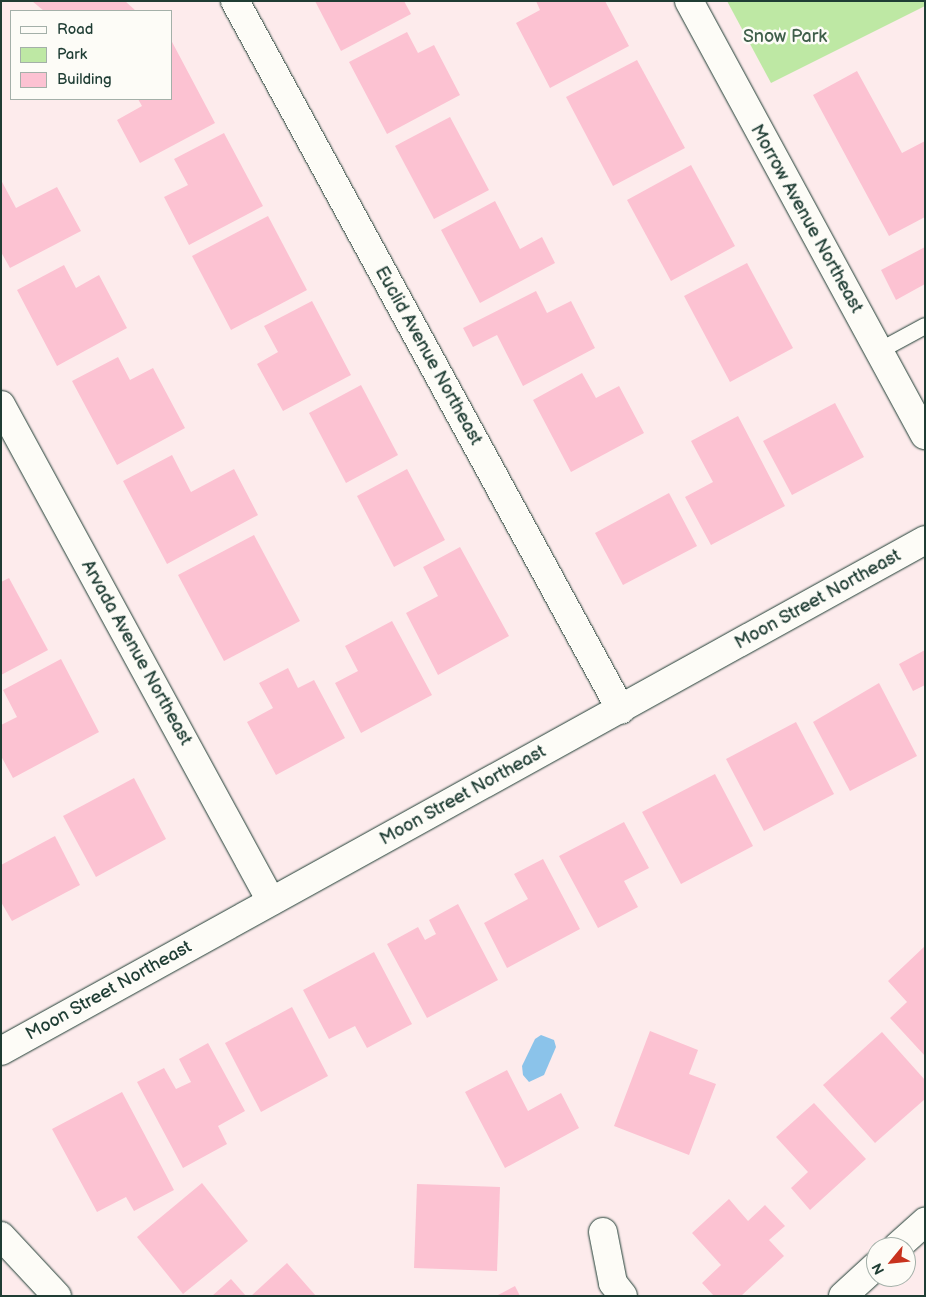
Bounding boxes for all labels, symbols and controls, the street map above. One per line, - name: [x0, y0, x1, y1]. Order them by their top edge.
- legend: [10, 10, 172, 100]
- text: Road: [57, 20, 93, 39]
- park label: Snow Park: [743, 26, 827, 48]
- text: Park: [57, 45, 87, 64]
- text: Building: [57, 70, 112, 89]
- street label: Morrow Avenue Northeast: [745, 121, 867, 317]
- street label: Euclid Avenue Northeast: [370, 263, 486, 449]
- street label: Moon Street Northeast: [731, 545, 905, 655]
- street label: Arvada Avenue Northeast: [76, 557, 196, 749]
- street label: Moon Street Northeast: [376, 741, 550, 851]
- street label: Moon Street Northeast: [22, 936, 196, 1046]
- north arrow: [866, 1237, 916, 1287]
- text: N: [868, 1260, 888, 1277]

